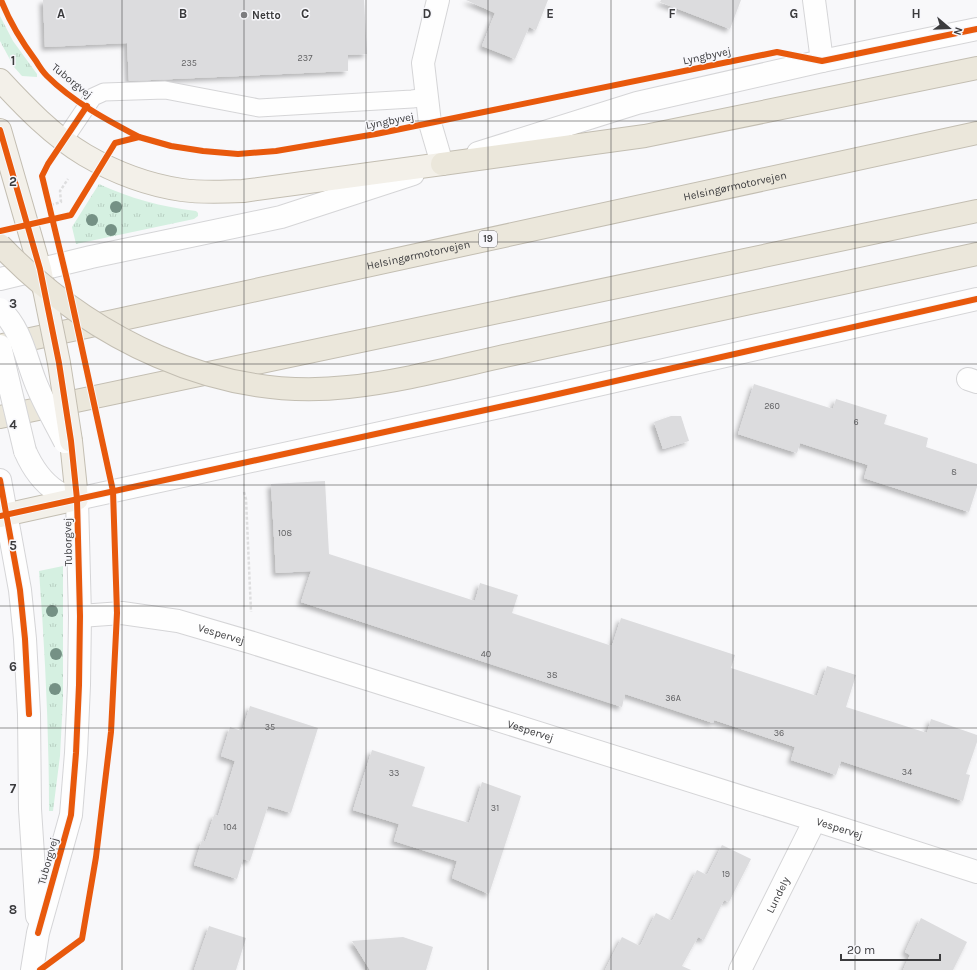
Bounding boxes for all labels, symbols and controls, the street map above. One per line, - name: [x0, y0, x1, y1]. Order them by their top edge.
- text: A: [57, 6, 65, 21]
- text: B: [179, 6, 187, 21]
- text: C: [301, 6, 309, 21]
- text: D: [423, 6, 432, 21]
- text: E: [546, 6, 554, 21]
- text: F: [668, 6, 676, 21]
- text: G: [790, 6, 798, 21]
- text: H: [911, 6, 921, 21]
- north arrow: [929, 8, 969, 48]
- place label: Netto: [252, 9, 281, 22]
- marker: Netto: [239, 10, 249, 20]
- text: N: [951, 25, 965, 37]
- street label: Lyngbyvej: [682, 45, 732, 67]
- text: 1: [11, 53, 15, 68]
- house number: 237: [298, 53, 313, 63]
- house number: 235: [181, 58, 197, 68]
- street label: Tuborgvej: [49, 61, 95, 101]
- street label: Lyngbyvej: [365, 110, 415, 132]
- street label: Helsingørmotorvejen: [682, 168, 788, 203]
- text: 2: [9, 174, 17, 189]
- road number: 19: [479, 231, 497, 247]
- street label: Helsingørmotorvejen: [365, 237, 471, 272]
- text: 3: [9, 296, 17, 311]
- house number: 260: [764, 401, 780, 411]
- text: 4: [9, 417, 17, 432]
- house number: 6: [853, 417, 859, 427]
- house number: 8: [951, 467, 957, 477]
- street label: Tuborgvej: [61, 518, 75, 566]
- house number: 108: [278, 528, 292, 538]
- text: 5: [9, 538, 17, 553]
- street label: Vespervej: [197, 621, 246, 647]
- house number: 40: [481, 649, 491, 659]
- text: 6: [9, 659, 17, 674]
- house number: 38: [547, 670, 558, 680]
- house number: 36A: [665, 693, 681, 703]
- street label: Vespervej: [506, 717, 556, 744]
- house number: 35: [265, 722, 275, 732]
- house number: 36: [774, 728, 784, 738]
- house number: 34: [902, 767, 912, 777]
- house number: 33: [389, 768, 399, 778]
- text: 7: [10, 781, 17, 796]
- house number: 31: [491, 803, 499, 813]
- street label: Vespervej: [815, 814, 865, 841]
- house number: 104: [223, 822, 237, 832]
- street label: Tuborgvej: [35, 836, 61, 886]
- house number: 19: [722, 869, 730, 879]
- street label: Lundely: [763, 875, 792, 915]
- text: 8: [9, 902, 17, 917]
- scale bar: [841, 936, 940, 962]
- text: 20 m: [847, 943, 875, 957]

